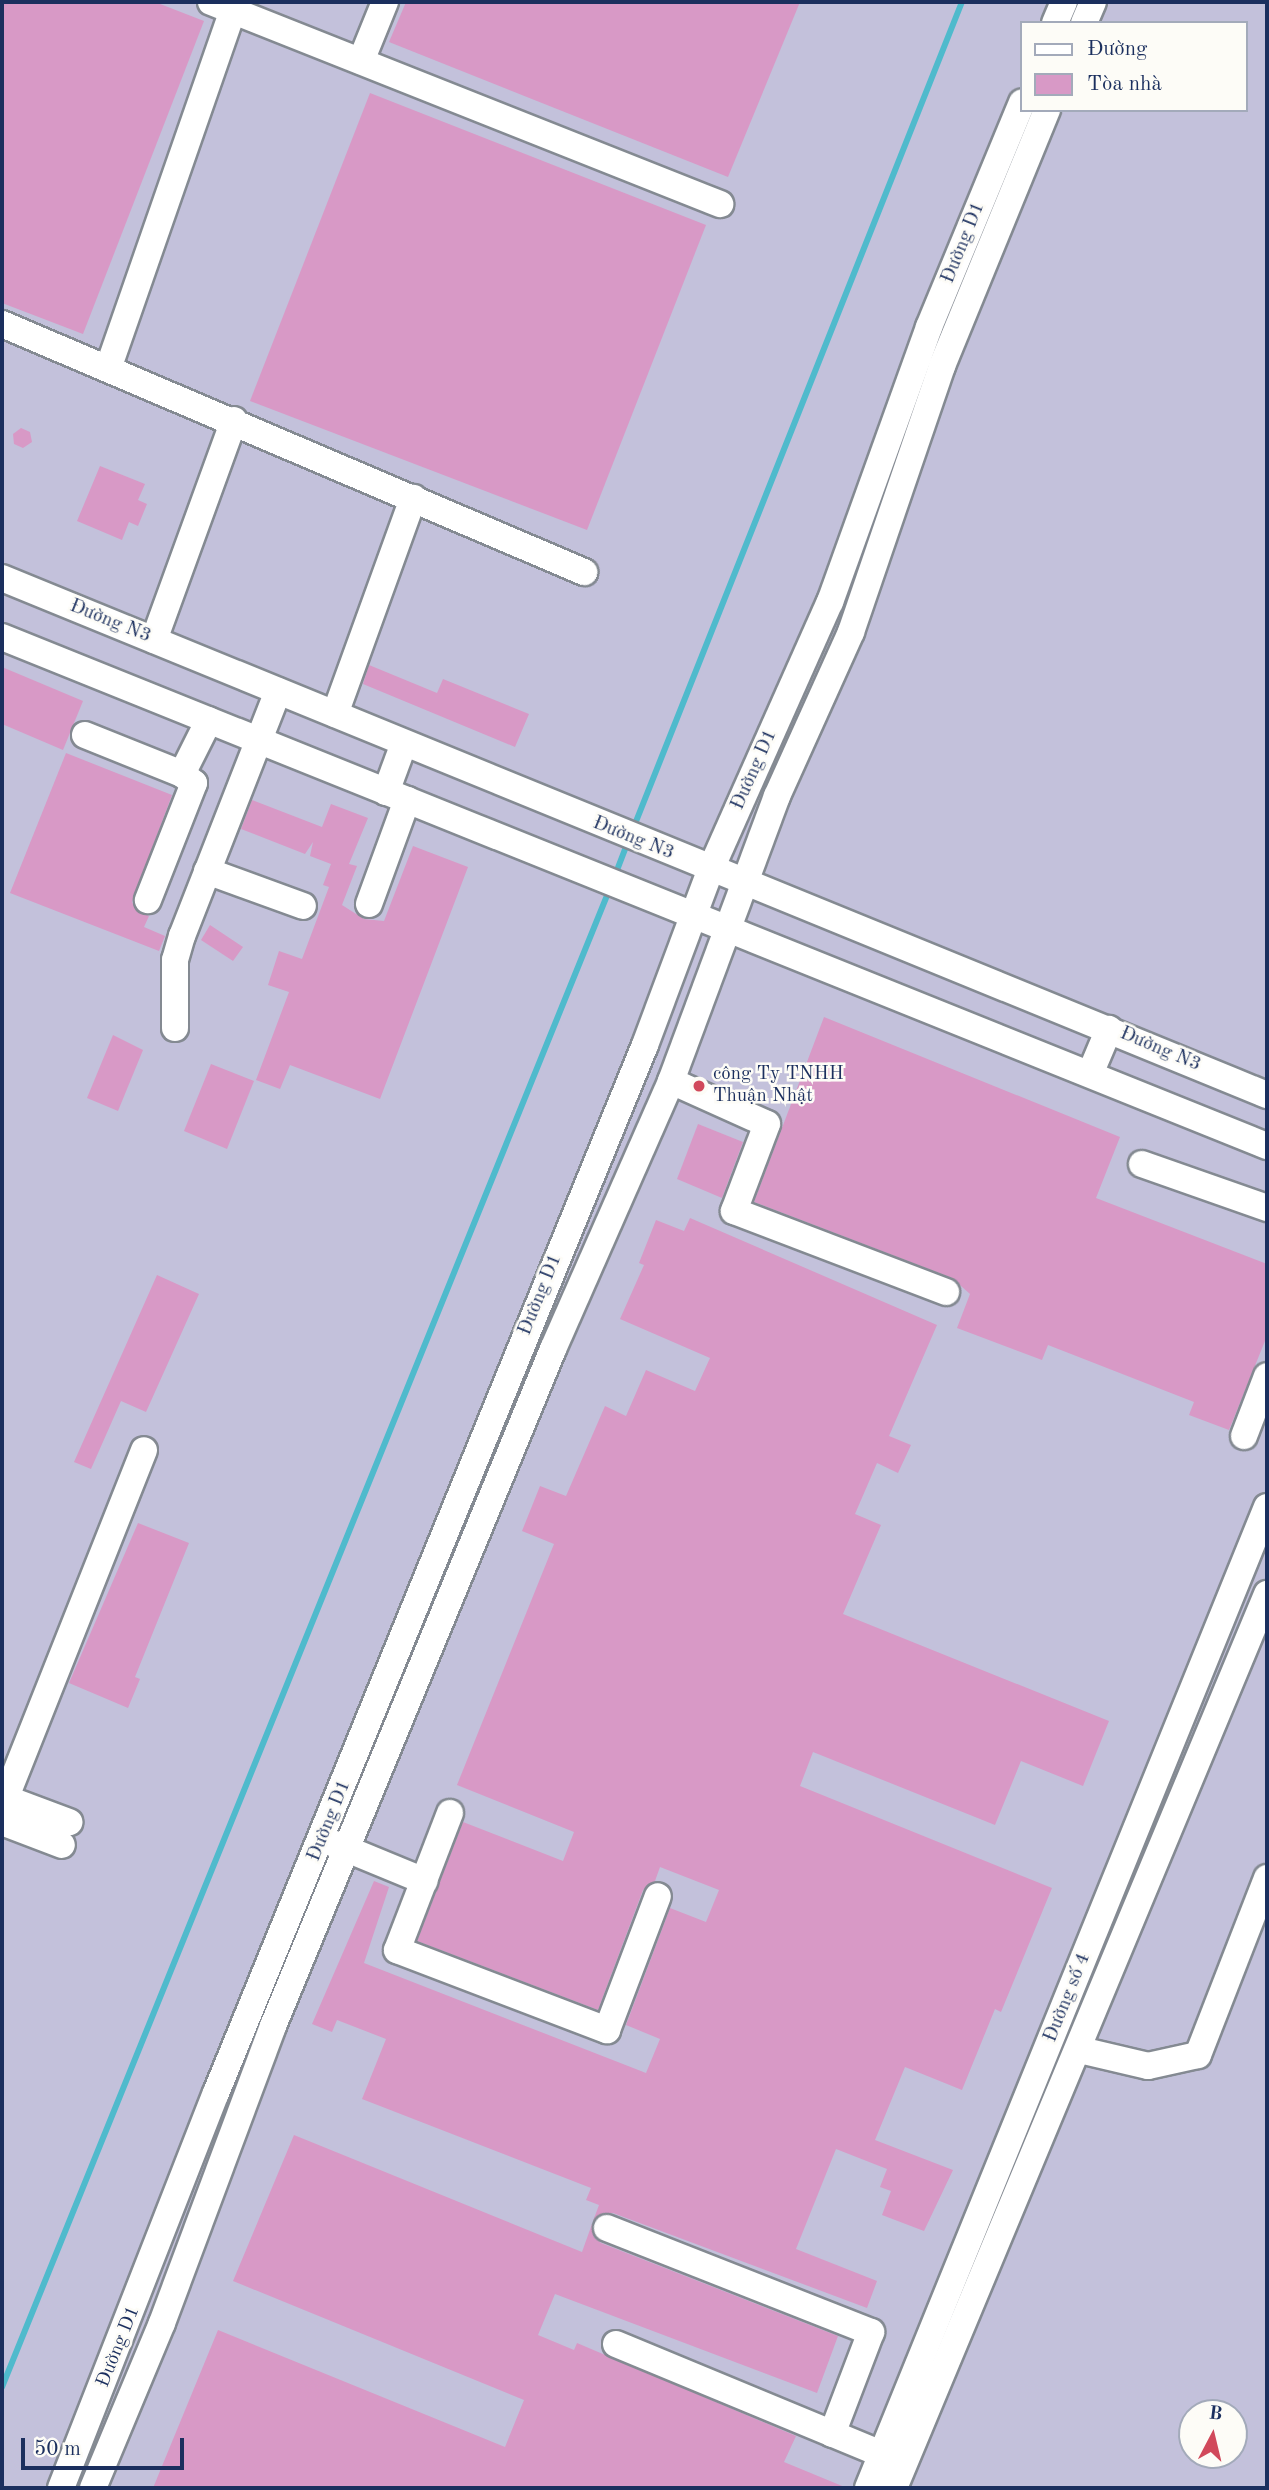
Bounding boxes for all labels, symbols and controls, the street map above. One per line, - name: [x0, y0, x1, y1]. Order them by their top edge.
- legend: [1020, 21, 1248, 112]
- text: Đường: [1087, 39, 1147, 60]
- text: Tòa nhà: [1087, 74, 1162, 95]
- street label: Đường D1: [937, 199, 991, 287]
- street label: Đường N3: [66, 595, 154, 649]
- street label: Đường D1: [727, 726, 783, 814]
- street label: Đường N3: [589, 812, 677, 866]
- street label: Đường N3: [1116, 1023, 1204, 1077]
- place label: công Ty TNHH Thuận Nhật: [713, 1064, 844, 1108]
- marker: công Ty TNHH Thuận Nhật: [691, 1078, 707, 1094]
- street label: Đường D1: [514, 1251, 568, 1339]
- street label: Đường D1: [303, 1777, 357, 1865]
- street label: Đường số 4: [1040, 1950, 1096, 2046]
- street label: Đường D1: [92, 2303, 146, 2391]
- north arrow: [1178, 2399, 1248, 2469]
- text: B: [1208, 2404, 1223, 2425]
- scale bar: [24, 2424, 187, 2468]
- text: 50 m: [34, 2439, 81, 2460]

